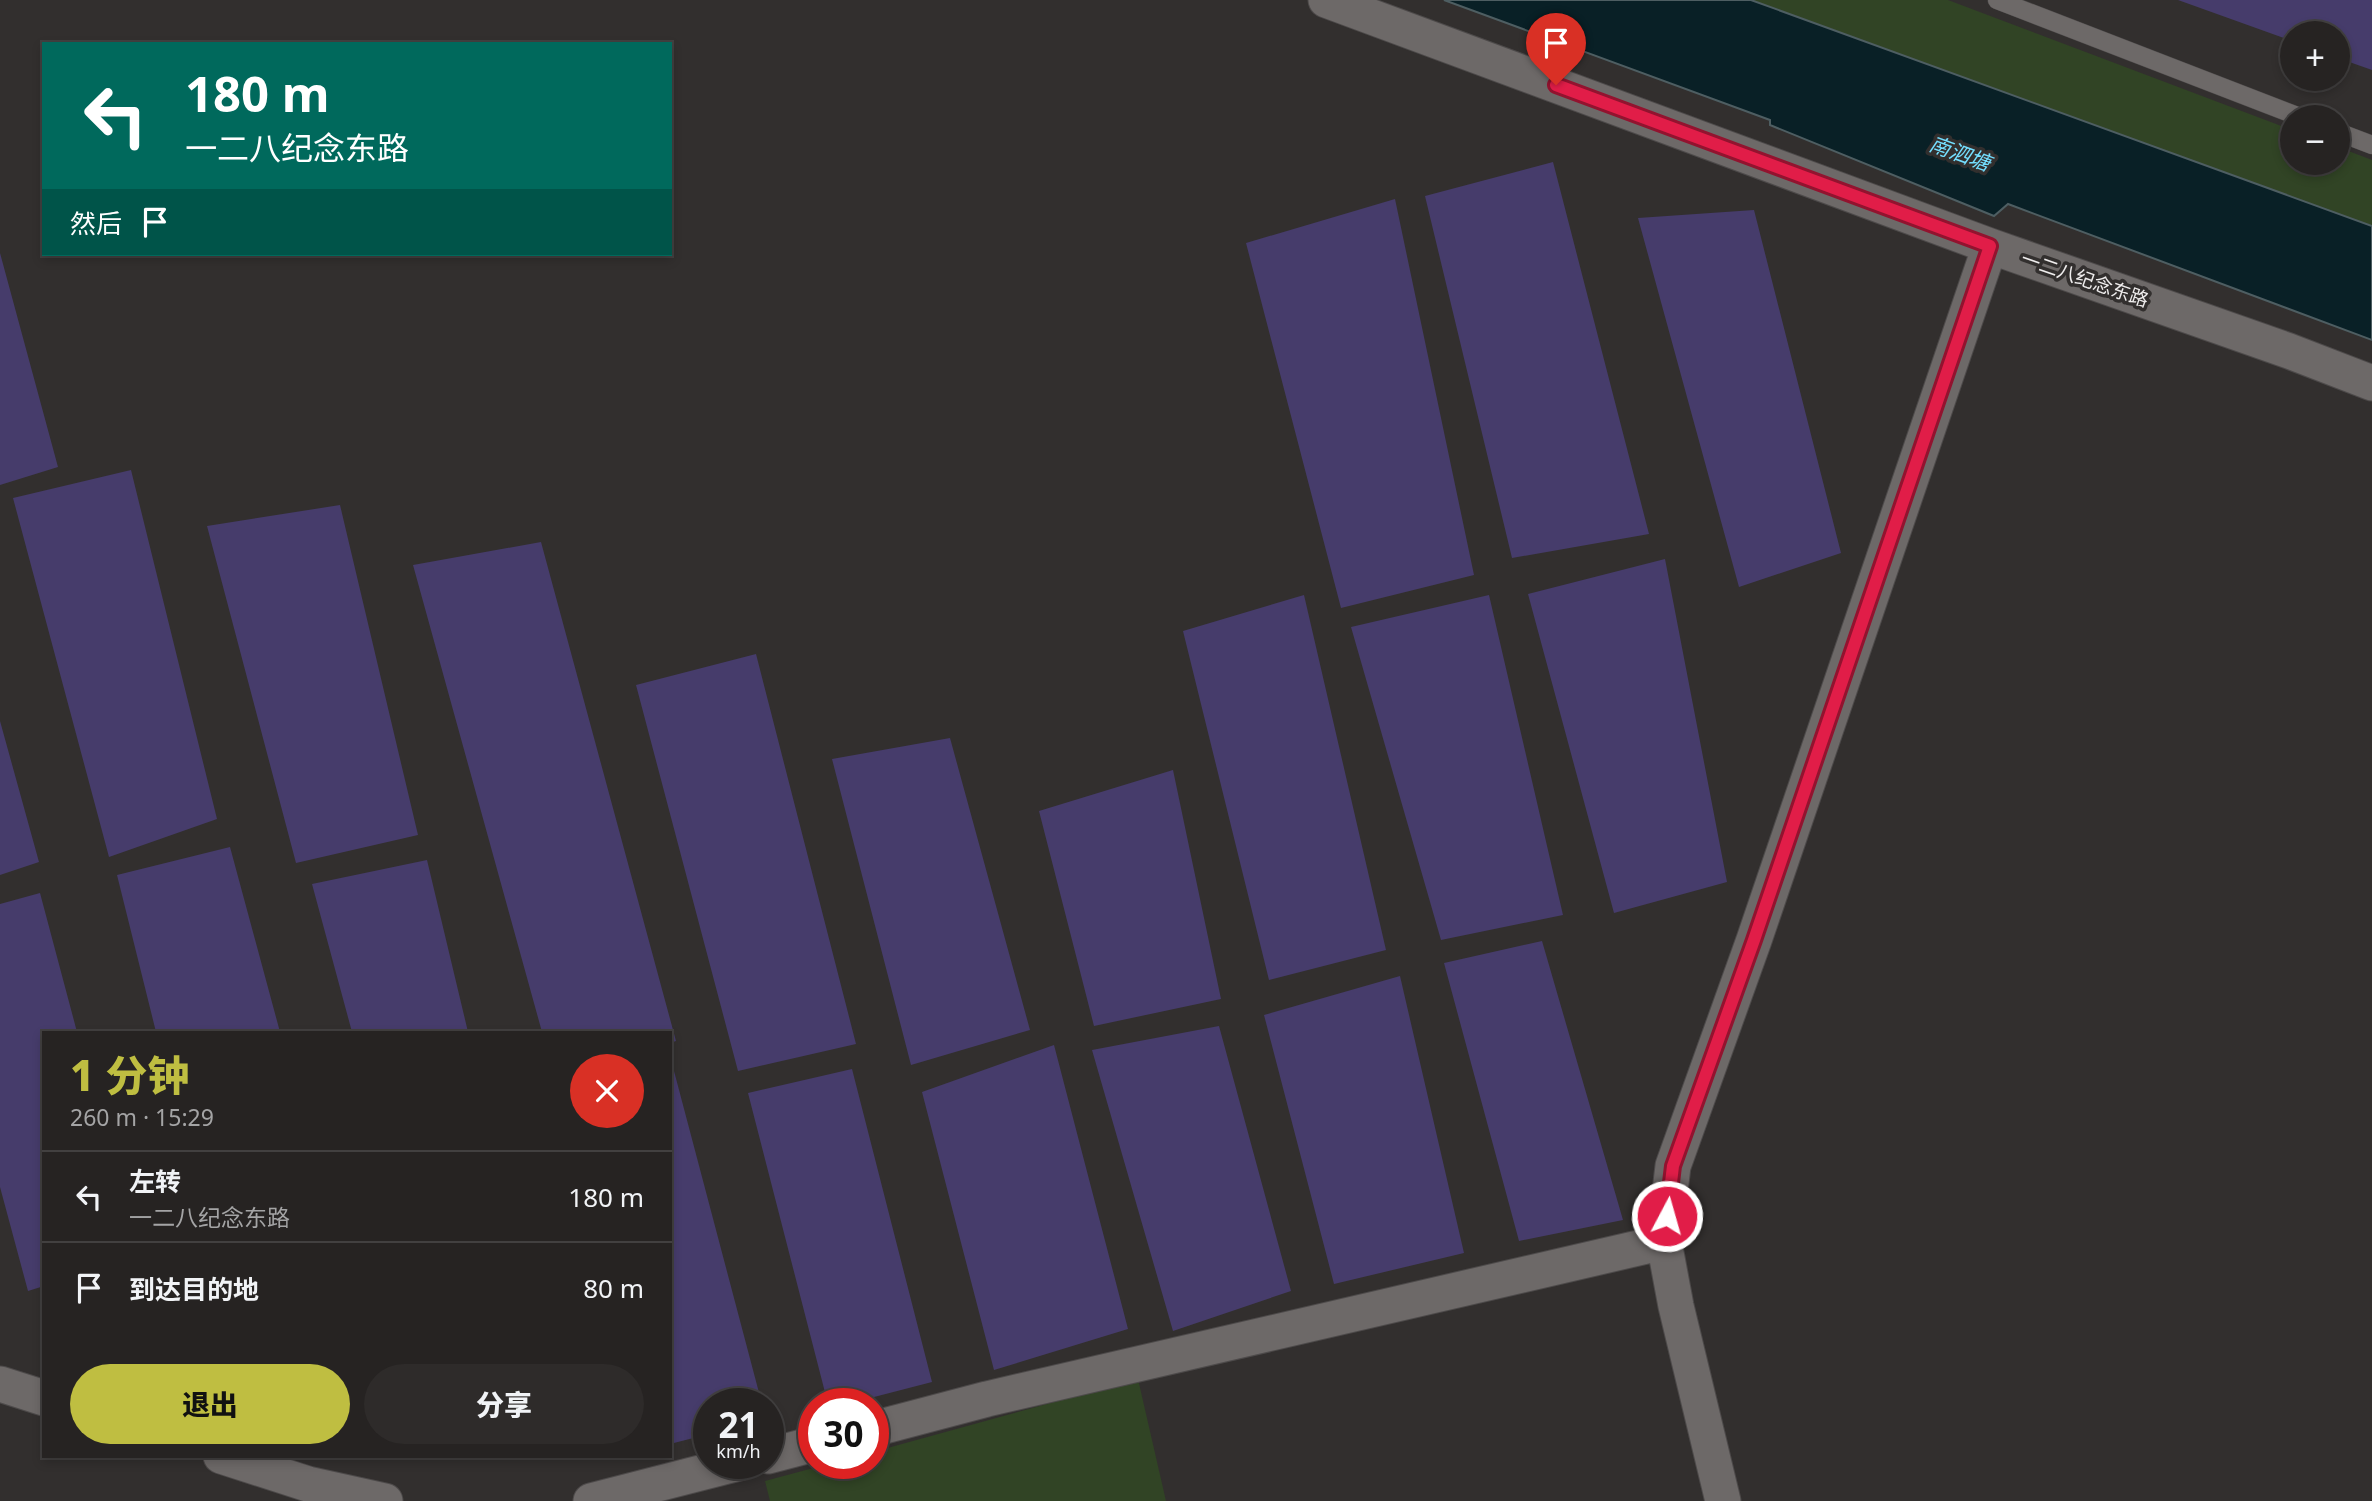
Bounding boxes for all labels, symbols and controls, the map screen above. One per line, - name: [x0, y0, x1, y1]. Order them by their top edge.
- pin: [1526, 13, 1586, 85]
- map controls: [2280, 21, 2350, 175]
- button: +: [2280, 21, 2350, 91]
- icon: arrive: [1537, 24, 1575, 62]
- text: 180 m: [185, 60, 330, 126]
- icon: left: [70, 70, 161, 161]
- button: −: [2280, 105, 2350, 175]
- text: 一二八纪念东路: [185, 126, 409, 169]
- water label: 南泗塘: [1926, 129, 1997, 178]
- icon: arrive: [136, 203, 174, 241]
- text: 然后: [70, 205, 122, 241]
- street label: 一二八纪念东路: [2018, 245, 2152, 313]
- text: 1 分钟: [70, 1046, 189, 1103]
- button: close: [570, 1054, 644, 1128]
- text: 260 m · 15:29: [70, 1101, 214, 1133]
- text: 左转: [129, 1163, 181, 1199]
- icon: left: [70, 1178, 108, 1216]
- text: 180 m: [568, 1179, 644, 1215]
- position arrow: [1630, 1179, 1704, 1253]
- text: 一二八纪念东路: [129, 1201, 290, 1233]
- icon: arrive: [70, 1269, 108, 1307]
- text: 80 m: [583, 1270, 644, 1306]
- text: 到达目的地: [129, 1271, 259, 1307]
- button: 退出: [70, 1364, 350, 1444]
- button: 分享: [364, 1364, 644, 1444]
- speed limit sign: 30: [798, 1388, 889, 1479]
- text: 21: [718, 1401, 759, 1448]
- text: km/h: [716, 1439, 761, 1463]

